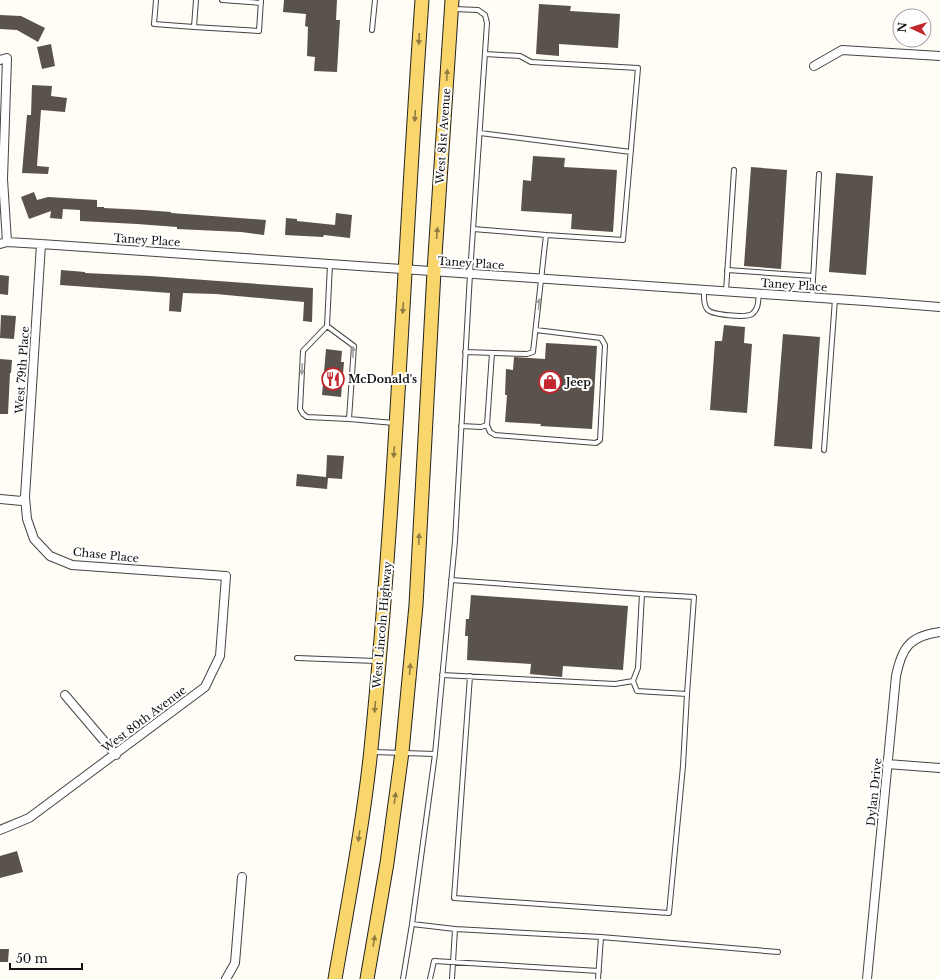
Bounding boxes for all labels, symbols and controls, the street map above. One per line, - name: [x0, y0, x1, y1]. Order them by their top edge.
- north arrow: [892, 8, 932, 48]
- text: N: [895, 21, 909, 33]
- one-way arrow: [416, 33, 423, 45]
- one-way arrow: [444, 69, 451, 81]
- street label: West 81st Avenue: [433, 88, 453, 185]
- one-way arrow: [411, 110, 418, 122]
- one-way arrow: [433, 227, 440, 239]
- street label: Taney Place: [113, 231, 181, 249]
- street label: Taney Place: [437, 254, 505, 272]
- street label: Taney Place: [760, 276, 828, 294]
- one-way arrow: [536, 298, 542, 310]
- one-way arrow: [400, 302, 407, 314]
- street label: West 79th Place: [12, 326, 32, 415]
- one-way arrow: [350, 346, 356, 359]
- one-way arrow: [299, 363, 306, 375]
- restaurant icon: McDonald's: [320, 366, 346, 392]
- shop icon: Jeep: [537, 369, 563, 395]
- place label: McDonald's: [348, 372, 417, 386]
- place label: Jeep: [564, 375, 591, 389]
- one-way arrow: [391, 446, 398, 458]
- one-way arrow: [416, 533, 423, 545]
- street label: Chase Place: [72, 545, 140, 565]
- street label: West Lincoln Highway: [369, 561, 395, 690]
- one-way arrow: [406, 663, 413, 675]
- street label: West 80th Avenue: [98, 683, 189, 756]
- one-way arrow: [371, 701, 378, 713]
- street label: Dylan Drive: [863, 757, 885, 827]
- one-way arrow: [392, 792, 399, 804]
- one-way arrow: [356, 830, 362, 842]
- one-way arrow: [371, 934, 377, 947]
- scale bar: [10, 945, 82, 971]
- text: 50 m: [16, 951, 48, 966]

